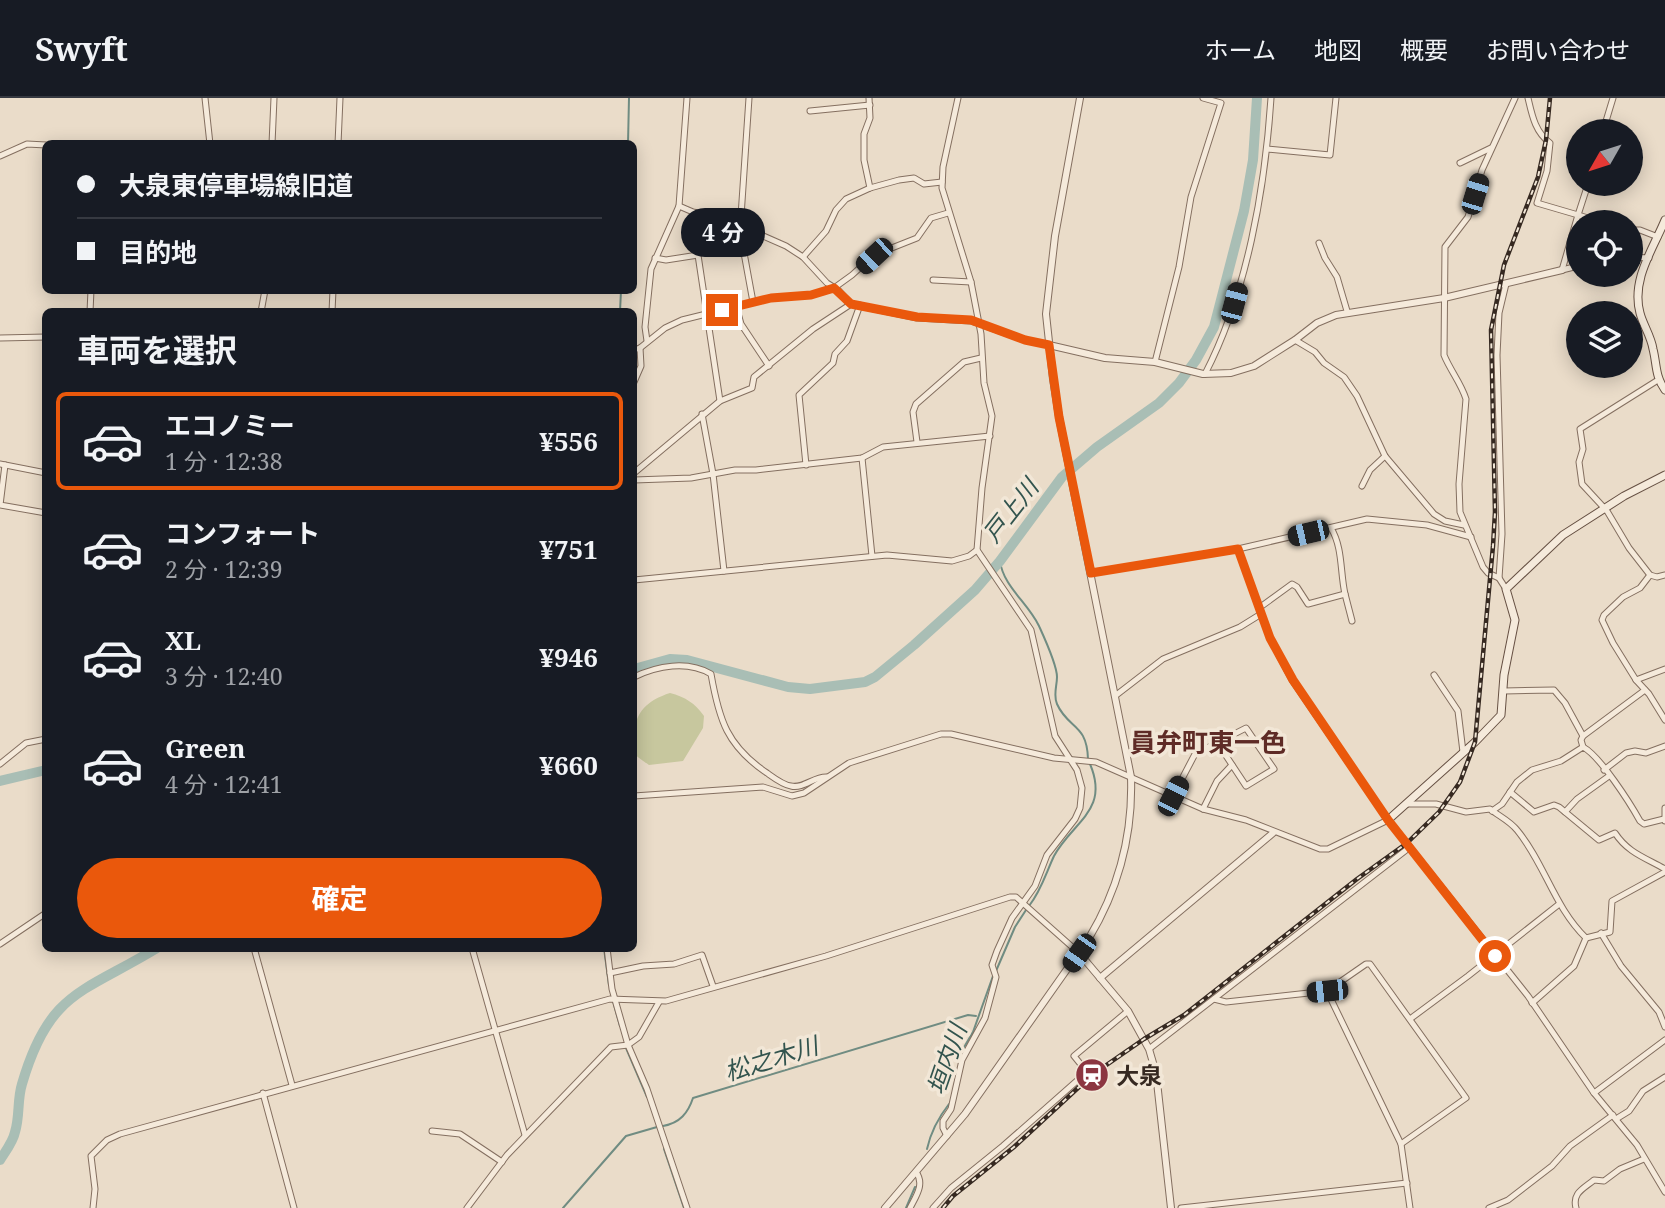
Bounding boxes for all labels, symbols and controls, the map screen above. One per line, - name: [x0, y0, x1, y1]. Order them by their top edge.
- text: Swyft: [35, 26, 128, 71]
- text: ホーム: [1205, 33, 1276, 66]
- text: 地図: [1314, 33, 1362, 66]
- text: 概要: [1400, 33, 1448, 66]
- text: お問い合わせ: [1486, 33, 1630, 66]
- north arrow: [1566, 119, 1643, 196]
- map controls: [1566, 119, 1643, 378]
- text: 大泉東停車場線旧道: [119, 167, 353, 203]
- car: [1459, 171, 1492, 217]
- callout: 4 分: [680, 208, 764, 258]
- button: locate: [1566, 210, 1643, 287]
- text: 4 分: [702, 216, 744, 248]
- text: 目的地: [119, 234, 197, 270]
- car: [852, 234, 897, 278]
- car: [1219, 280, 1250, 326]
- route end: [706, 294, 738, 326]
- button: layers: [1566, 301, 1643, 378]
- text: 車両を選択: [77, 328, 237, 371]
- text: エコノミー: [165, 407, 295, 443]
- icon: car: [81, 410, 144, 473]
- text: ¥556: [539, 423, 598, 459]
- text: 1 分 · 12:38: [165, 445, 283, 477]
- water label: 戸上川: [975, 469, 1047, 549]
- text: コンフォート: [165, 515, 320, 551]
- icon: car: [81, 518, 144, 581]
- car: [1286, 518, 1331, 548]
- text: ¥751: [539, 531, 598, 567]
- text: 2 分 · 12:39: [165, 553, 283, 585]
- text: XL: [165, 622, 201, 658]
- icon: car: [81, 626, 144, 689]
- text: ¥946: [539, 639, 598, 675]
- text: 3 分 · 12:40: [165, 660, 283, 692]
- district label: 員弁町東一色: [1130, 724, 1286, 760]
- text: Green: [165, 730, 246, 766]
- icon: car: [81, 734, 144, 797]
- text: ¥660: [539, 747, 598, 783]
- text: 4 分 · 12:41: [165, 768, 283, 800]
- car: [1155, 773, 1192, 819]
- button: 確定: [77, 858, 602, 938]
- car: [1059, 930, 1100, 976]
- route start: [1479, 940, 1511, 972]
- car: [1306, 978, 1349, 1004]
- water label: 垣内川: [919, 1017, 974, 1098]
- water label: 松之木川: [720, 1027, 825, 1088]
- station icon: 大泉: [1073, 1056, 1111, 1094]
- place label: 大泉: [1116, 1059, 1162, 1091]

